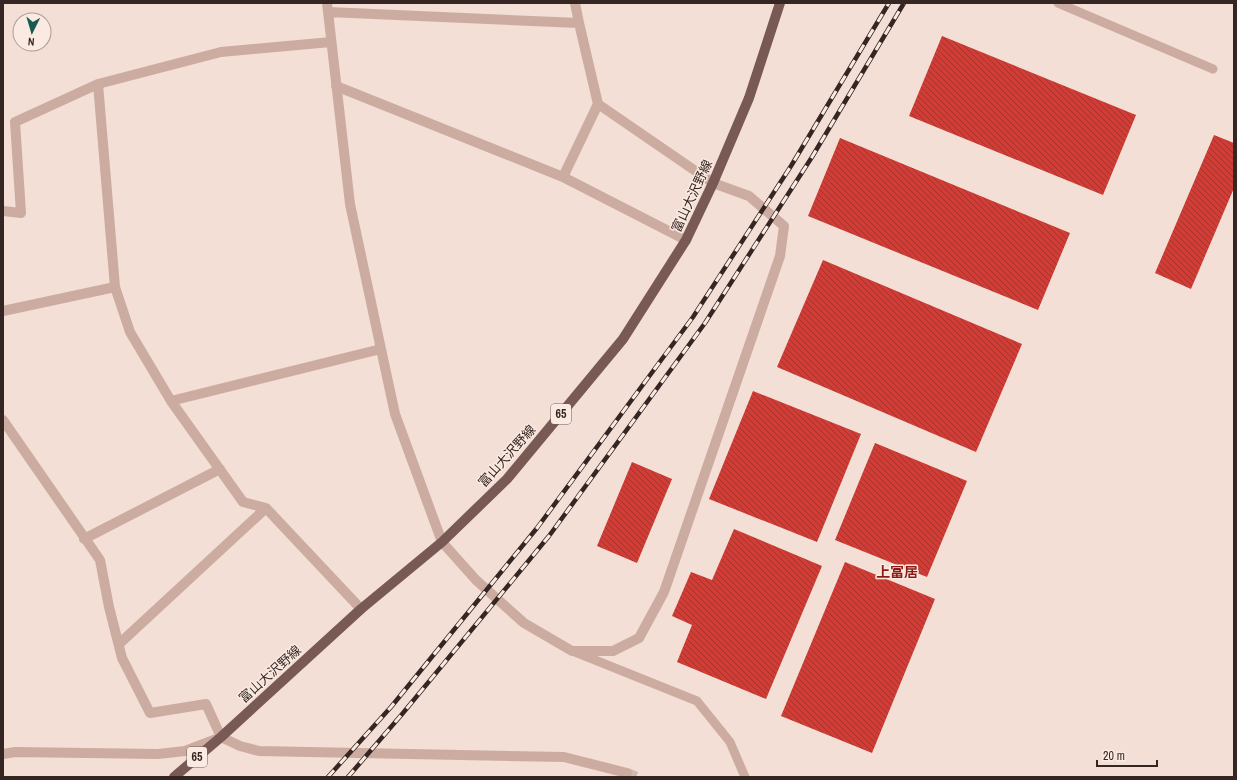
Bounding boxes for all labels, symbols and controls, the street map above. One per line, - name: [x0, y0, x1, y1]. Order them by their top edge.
- north arrow: [12, 12, 52, 52]
- text: N: [27, 35, 35, 49]
- street label: 富山大沢野線: [668, 157, 716, 235]
- road number: 65: [551, 404, 571, 424]
- street label: 富山大沢野線: [475, 421, 539, 491]
- district label: 上冨居: [876, 563, 918, 581]
- street label: 富山大沢野線: [235, 642, 305, 706]
- scale bar: [1097, 742, 1157, 768]
- road number: 65: [187, 747, 207, 767]
- text: 20 m: [1103, 748, 1125, 764]

